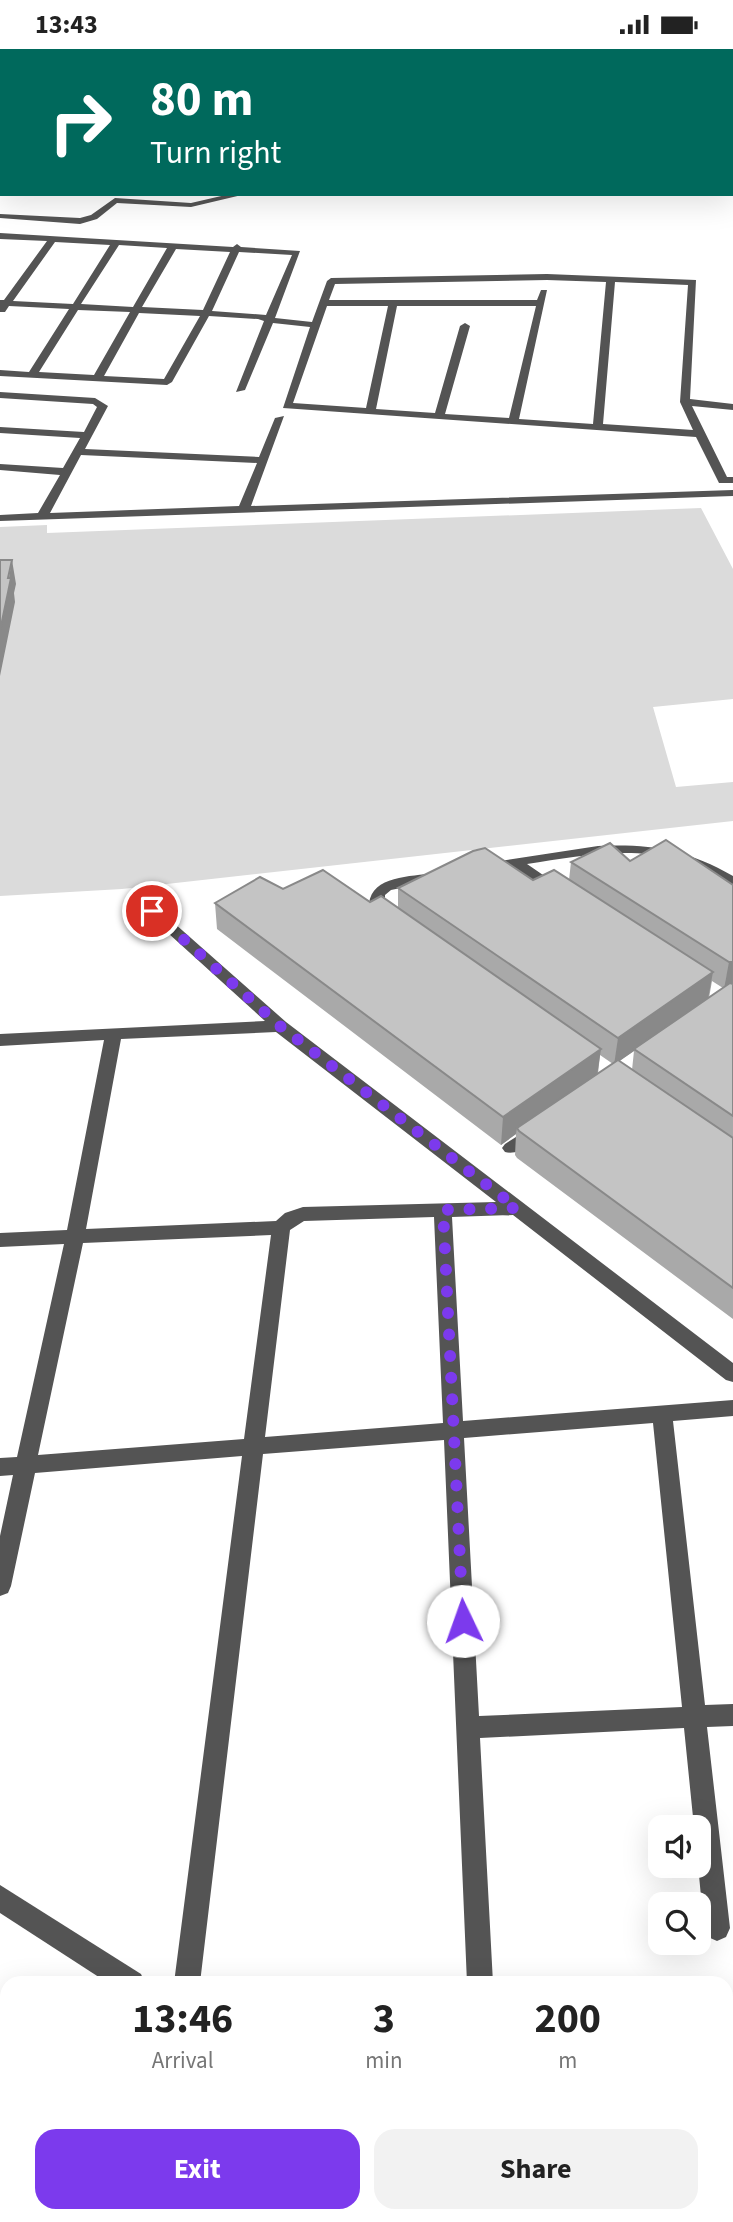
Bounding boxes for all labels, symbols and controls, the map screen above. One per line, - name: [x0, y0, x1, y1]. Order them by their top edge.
- text: 13:43: [35, 6, 98, 43]
- text: 80 m: [150, 65, 254, 135]
- icon: right: [35, 77, 126, 168]
- text: Turn right: [150, 130, 281, 176]
- pin: [122, 881, 182, 941]
- icon: arrive: [133, 892, 171, 930]
- position arrow: [426, 1584, 500, 1658]
- map controls: [648, 1815, 711, 1955]
- button: sound: [648, 1815, 711, 1878]
- button: search: [648, 1892, 711, 1955]
- text: 13:46: [132, 1989, 233, 2049]
- text: 3: [373, 1989, 395, 2049]
- text: 200: [534, 1989, 601, 2049]
- text: Arrival: [152, 2044, 214, 2077]
- text: min: [365, 2044, 403, 2077]
- text: m: [558, 2044, 577, 2077]
- button: Exit: [35, 2129, 360, 2209]
- button: Share: [374, 2129, 698, 2209]

